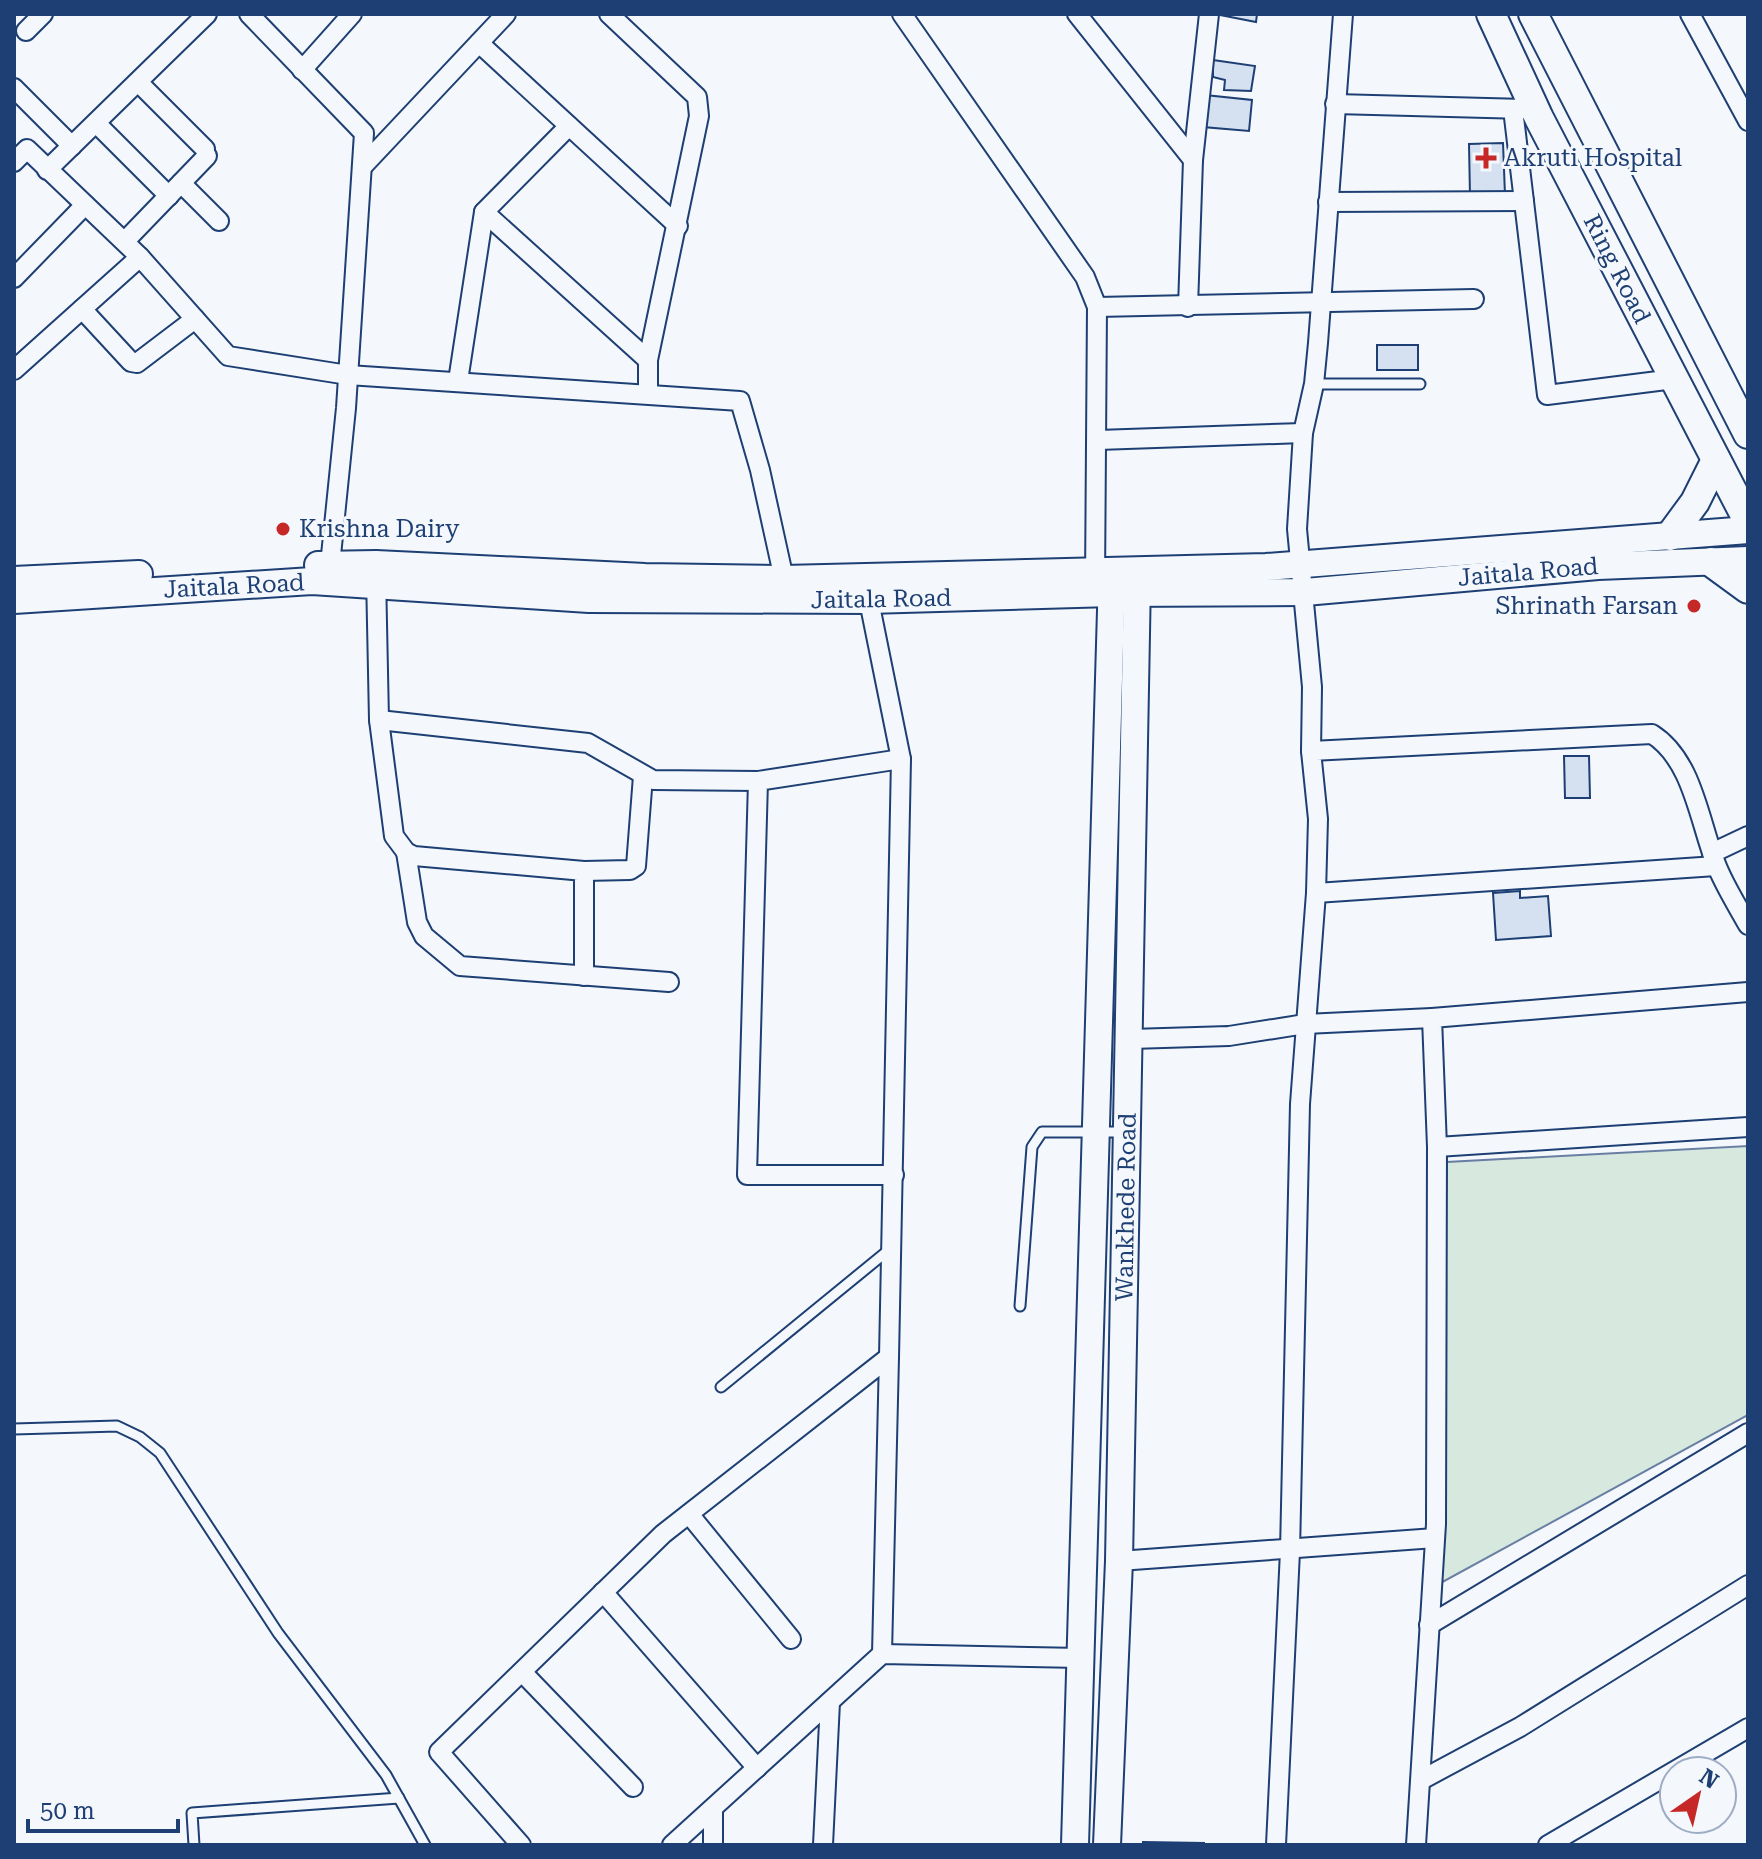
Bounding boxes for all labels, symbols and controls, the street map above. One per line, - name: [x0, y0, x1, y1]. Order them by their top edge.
- place label: Akruti Hospital: [1504, 144, 1682, 172]
- marker: Akruti Hospital: [1475, 147, 1497, 169]
- street label: Ring Road: [1578, 210, 1656, 328]
- place label: Krishna Dairy: [299, 515, 460, 543]
- marker: Krishna Dairy: [274, 520, 292, 538]
- street label: Jaitala Road: [1457, 552, 1599, 592]
- street label: Jaitala Road: [163, 568, 305, 604]
- street label: Jaitala Road: [810, 584, 952, 614]
- place label: Shrinath Farsan: [1495, 592, 1678, 620]
- marker: Shrinath Farsan: [1685, 597, 1703, 615]
- street label: Wankhede Road: [1110, 1113, 1142, 1301]
- north arrow: [1658, 1755, 1738, 1835]
- text: N: [1695, 1764, 1723, 1794]
- scale bar: [28, 1783, 178, 1833]
- text: 50 m: [40, 1797, 95, 1825]

